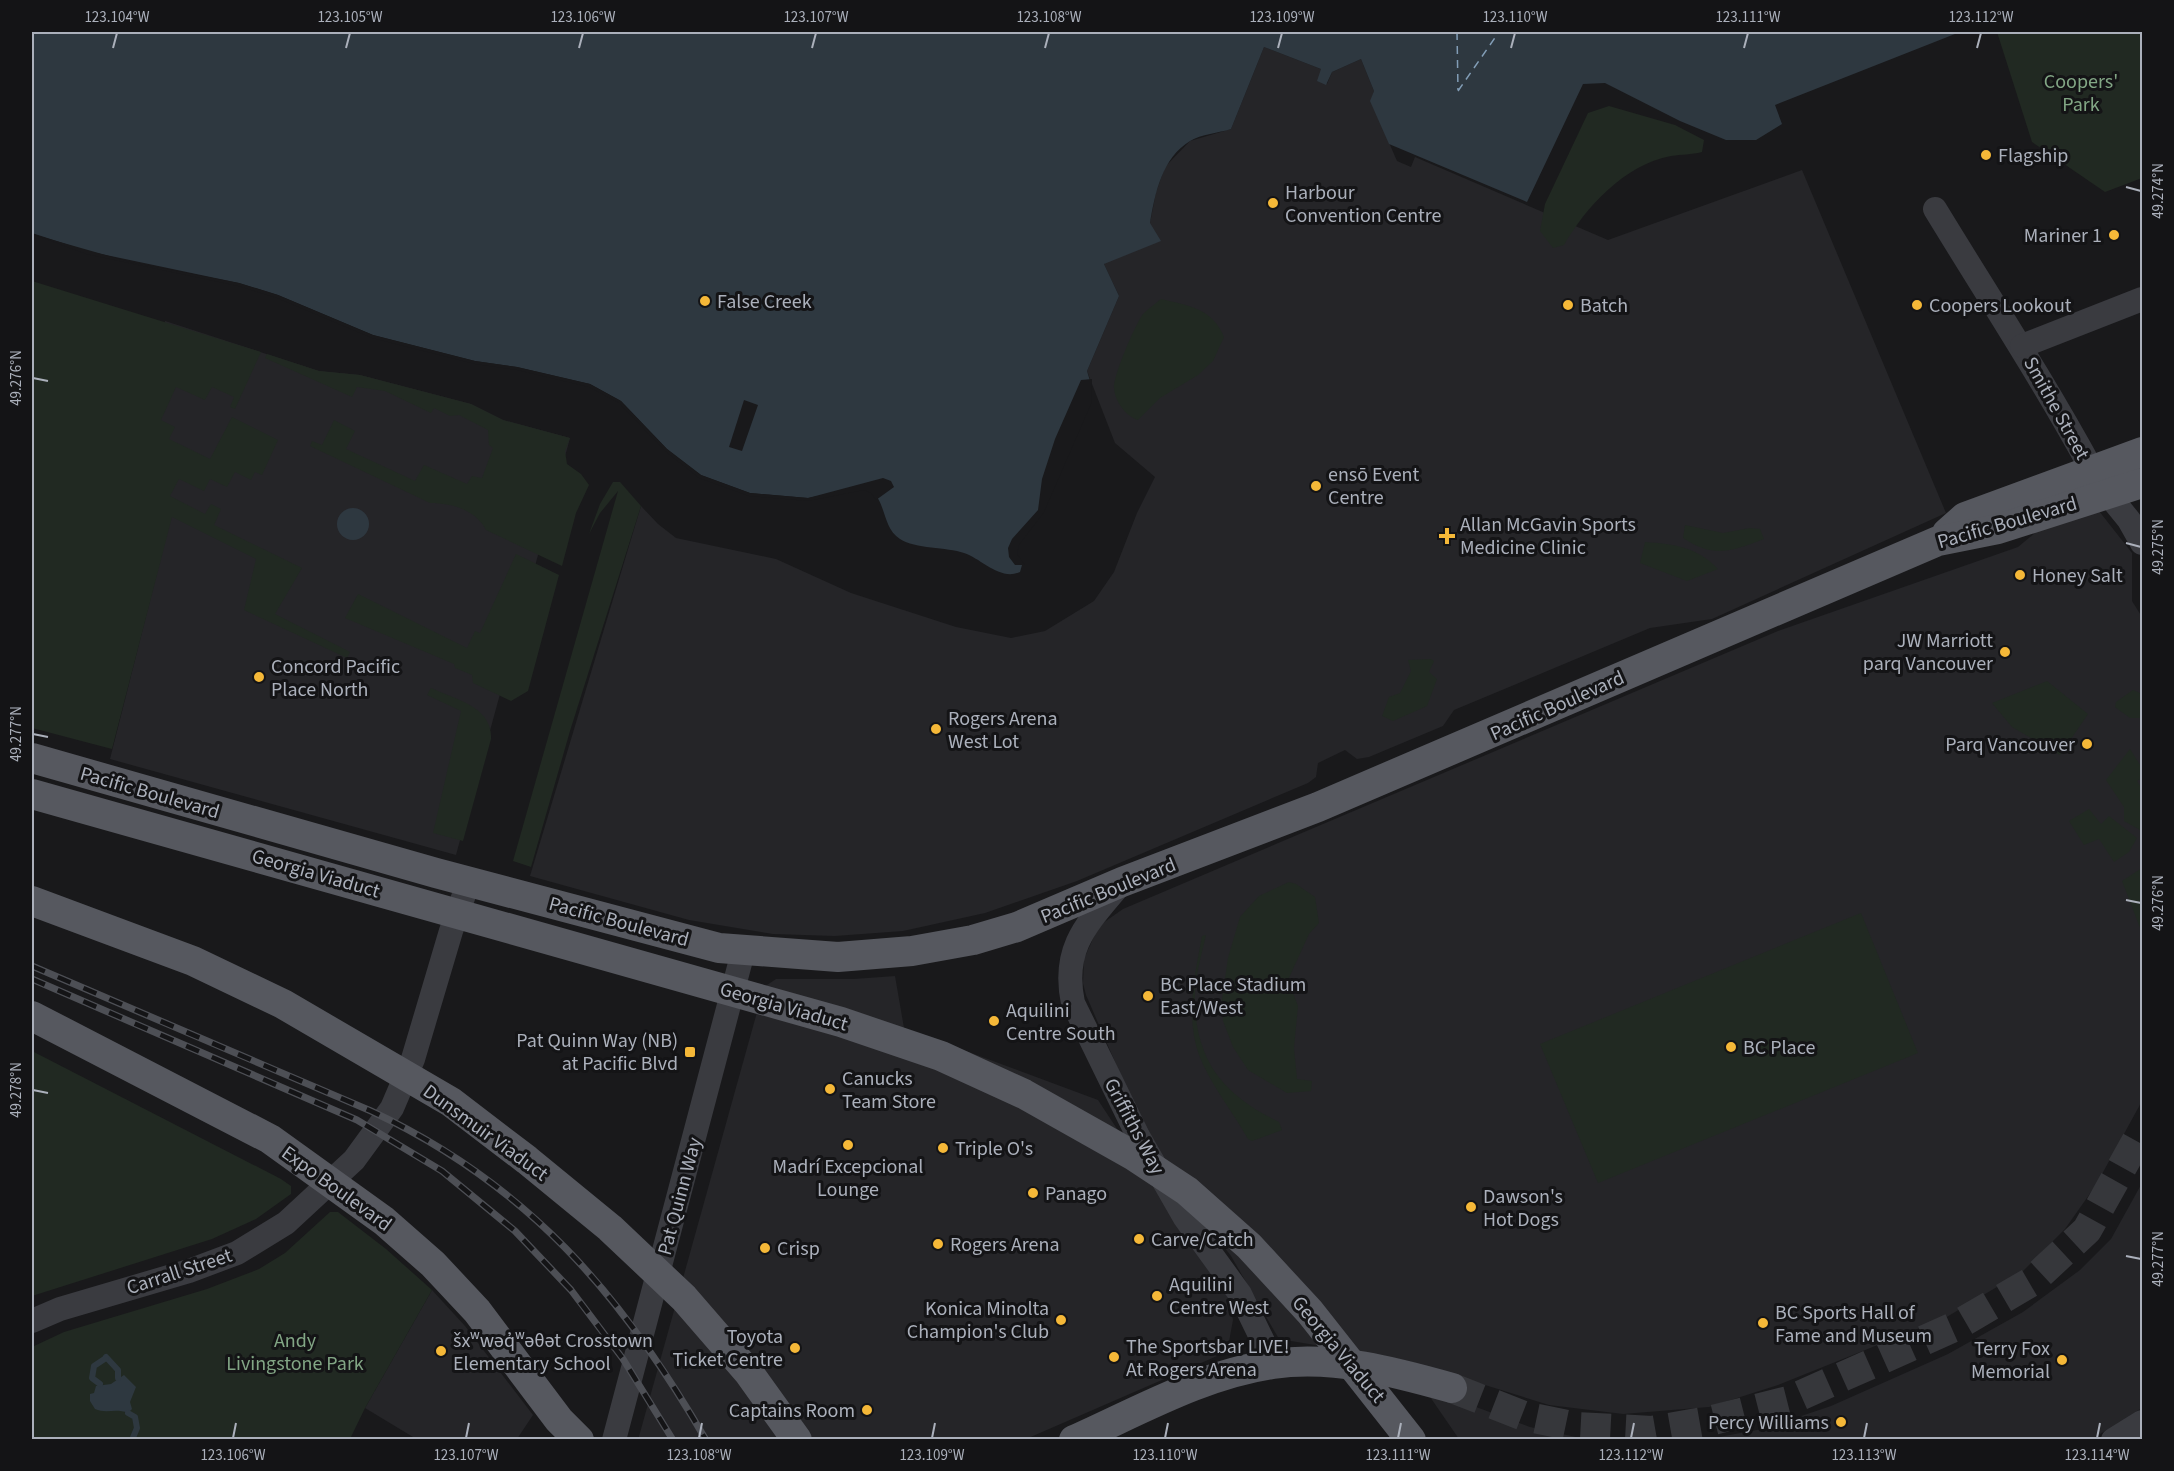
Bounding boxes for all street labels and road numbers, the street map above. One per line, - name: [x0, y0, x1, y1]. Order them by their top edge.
- street label: Smithe Street: [2016, 352, 2096, 465]
- street label: Pacific Boulevard: [1934, 490, 2080, 556]
- street label: Pacific Boulevard: [1486, 664, 1629, 748]
- street label: Pacific Boulevard: [77, 760, 223, 826]
- street label: Georgia Viaduct: [248, 842, 383, 906]
- street label: Pacific Boulevard: [1036, 851, 1180, 931]
- street label: Pacific Boulevard: [546, 890, 692, 954]
- street label: Georgia Viaduct: [716, 975, 851, 1039]
- street label: Griffiths Way: [1097, 1073, 1172, 1180]
- street label: Dunsmuir Viaduct: [417, 1078, 554, 1188]
- street label: Pat Quinn Way: [651, 1134, 709, 1258]
- street label: Expo Boulevard: [275, 1139, 397, 1238]
- street label: Carrall Street: [123, 1242, 236, 1302]
- street label: Georgia Viaduct: [1285, 1290, 1391, 1409]

